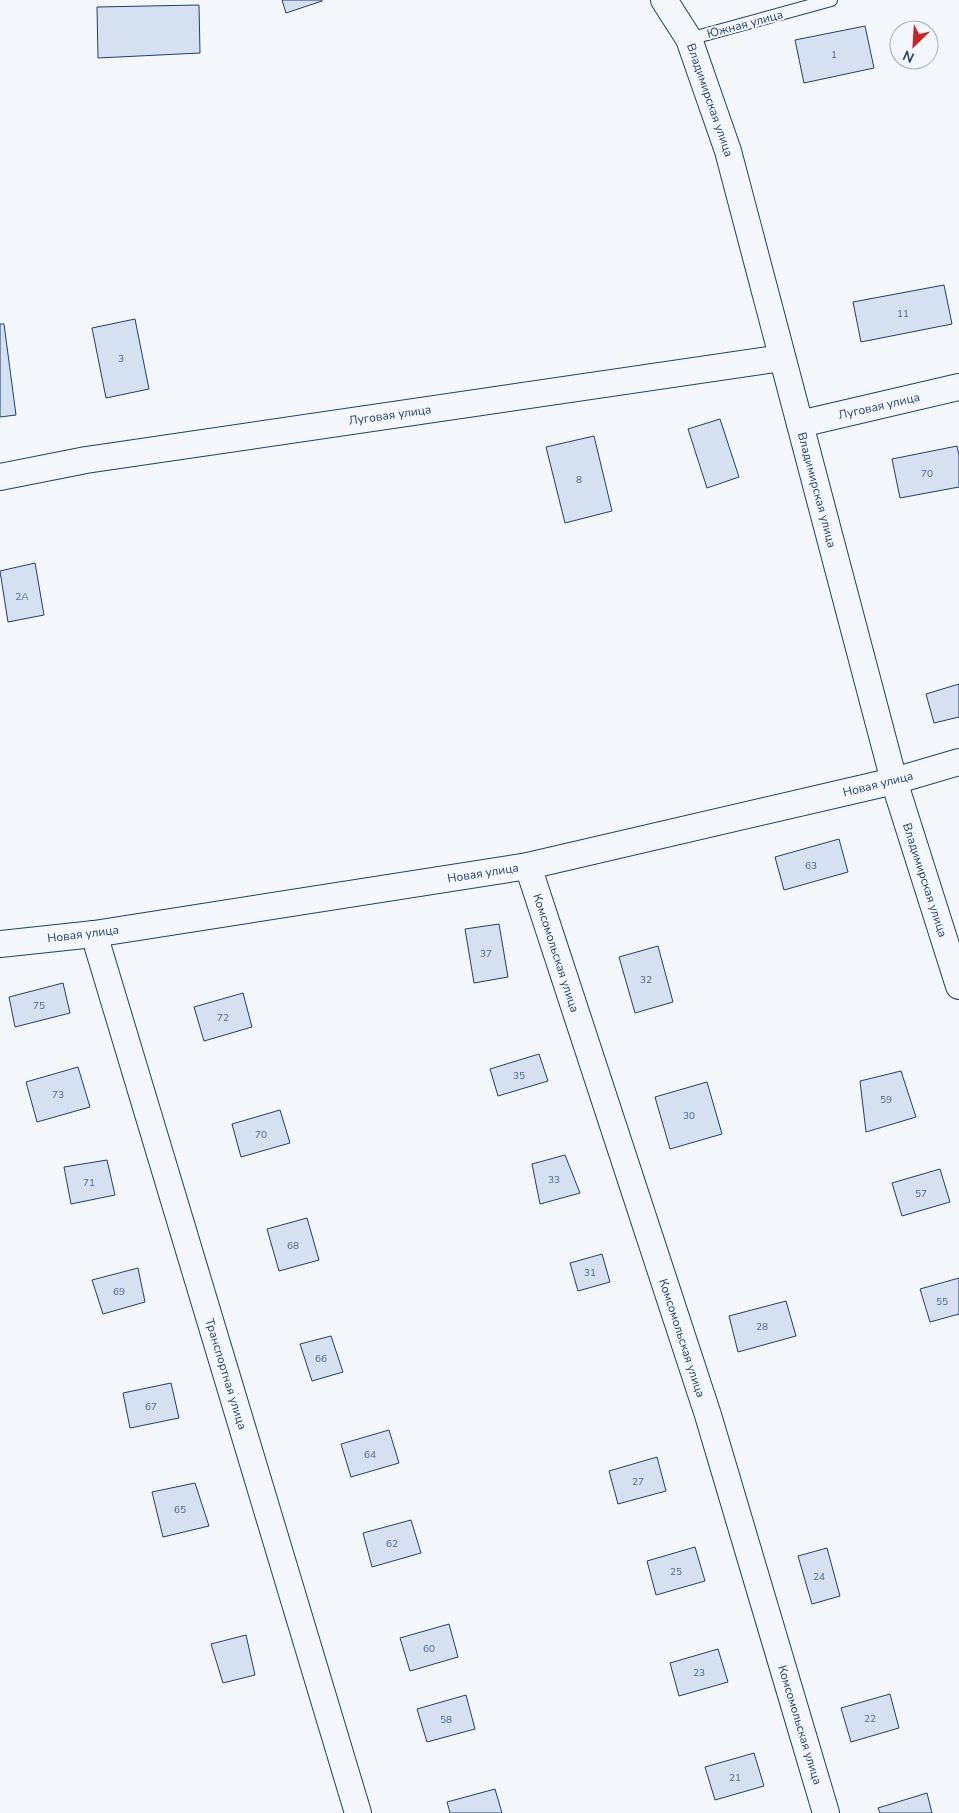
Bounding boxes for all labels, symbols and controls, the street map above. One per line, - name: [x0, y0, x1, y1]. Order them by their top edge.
- street label: Южная улица: [705, 6, 785, 42]
- north arrow: [889, 20, 939, 70]
- street label: Владимирская улица: [683, 41, 737, 159]
- text: N: [900, 46, 917, 67]
- house number: 1: [831, 48, 837, 62]
- house number: 11: [897, 307, 909, 321]
- house number: 3: [118, 352, 124, 366]
- street label: Луговая улица: [837, 389, 921, 423]
- street label: Луговая улица: [348, 401, 432, 429]
- street label: Владимирская улица: [794, 430, 840, 550]
- house number: 70: [921, 467, 933, 481]
- house number: 8: [576, 473, 582, 487]
- house number: 2А: [15, 590, 29, 604]
- street label: Новая улица: [841, 768, 915, 800]
- street label: Владимирская улица: [899, 821, 951, 939]
- street label: Новая улица: [446, 859, 520, 887]
- house number: 63: [805, 859, 817, 873]
- street label: Комсомольская улица: [529, 891, 583, 1015]
- street label: Новая улица: [46, 922, 120, 946]
- house number: 37: [480, 947, 492, 961]
- house number: 32: [640, 973, 652, 987]
- house number: 75: [33, 999, 45, 1013]
- house number: 72: [217, 1011, 229, 1025]
- house number: 35: [513, 1069, 525, 1083]
- house number: 73: [52, 1088, 64, 1102]
- house number: 59: [880, 1093, 892, 1107]
- house number: 30: [683, 1109, 695, 1123]
- house number: 70: [255, 1128, 267, 1142]
- house number: 33: [548, 1173, 560, 1187]
- house number: 71: [83, 1176, 95, 1190]
- house number: 57: [915, 1187, 927, 1201]
- house number: 68: [287, 1239, 299, 1253]
- house number: 31: [584, 1266, 596, 1280]
- street label: Комсомольская улица: [655, 1276, 709, 1400]
- house number: 69: [113, 1285, 125, 1299]
- house number: 55: [936, 1295, 948, 1309]
- street label: Транспортная улица: [201, 1316, 251, 1432]
- house number: 28: [756, 1320, 768, 1334]
- house number: 66: [315, 1352, 327, 1366]
- house number: 67: [145, 1400, 157, 1414]
- house number: 64: [364, 1448, 376, 1462]
- house number: 27: [632, 1475, 644, 1489]
- house number: 65: [174, 1503, 186, 1517]
- house number: 62: [386, 1537, 398, 1551]
- house number: 25: [670, 1565, 682, 1579]
- house number: 24: [813, 1570, 825, 1584]
- house number: 60: [423, 1642, 435, 1656]
- street label: Комсомольская улица: [774, 1663, 826, 1787]
- house number: 23: [693, 1666, 705, 1680]
- house number: 22: [864, 1712, 876, 1726]
- house number: 58: [440, 1713, 452, 1727]
- house number: 21: [729, 1771, 741, 1785]

